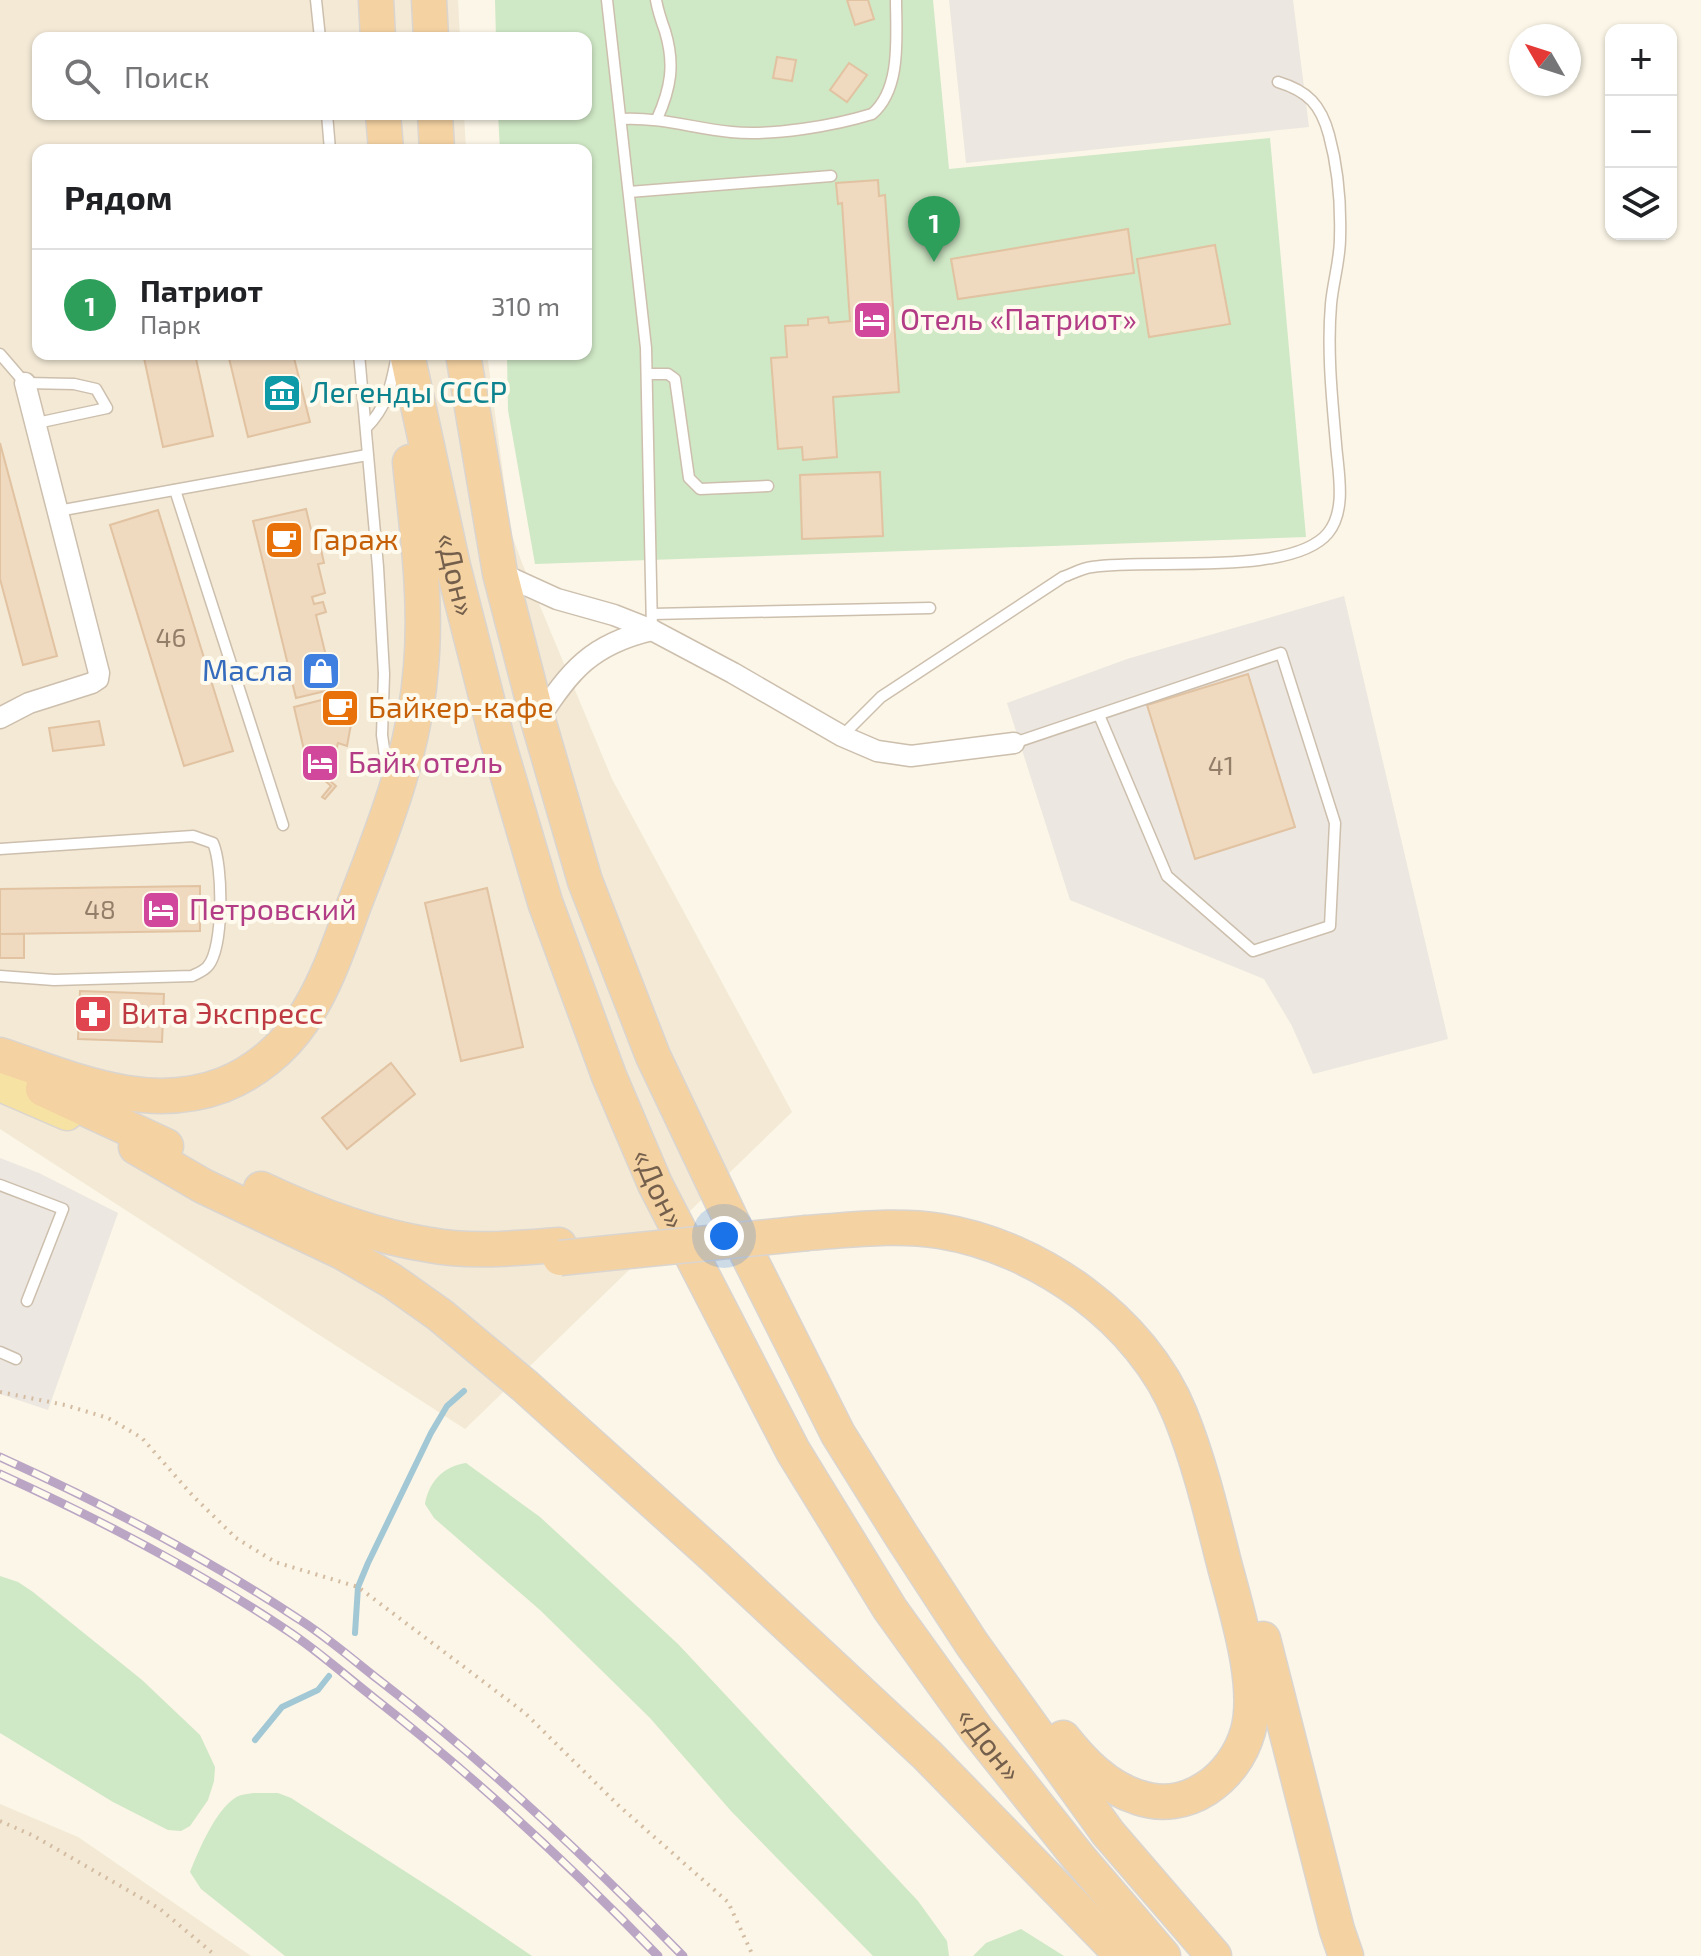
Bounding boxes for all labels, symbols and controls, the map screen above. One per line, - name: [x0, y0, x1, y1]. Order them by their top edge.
- north arrow: [1509, 24, 1581, 96]
- map controls: [1605, 24, 1677, 240]
- button: +: [1605, 24, 1677, 96]
- search box: [32, 32, 592, 120]
- icon: search: [60, 54, 104, 98]
- text: Поиск: [124, 58, 210, 94]
- button: −: [1605, 96, 1677, 168]
- button: layers: [1605, 168, 1677, 240]
- text: Рядом: [64, 176, 172, 217]
- pin: 1: [908, 196, 960, 262]
- text: Патриот: [140, 272, 263, 308]
- text: 1: [84, 290, 96, 321]
- text: 310 m: [491, 290, 560, 321]
- hotel icon: Отель «Патриот»: [851, 299, 893, 341]
- place label: Отель «Патриот»: [900, 300, 1137, 336]
- text: Парк: [140, 308, 201, 339]
- museum icon: Легенды СССР: [261, 372, 303, 414]
- place label: Легенды СССР: [310, 373, 507, 409]
- cafe icon: Гараж: [263, 519, 305, 561]
- place label: Гараж: [312, 520, 398, 556]
- street label: «Дон»: [430, 529, 485, 620]
- house number: 46: [156, 621, 186, 652]
- shop icon: Масла: [300, 650, 342, 692]
- place label: Масла: [202, 651, 293, 687]
- cafe icon: Байкер-кафе: [319, 687, 361, 729]
- place label: Байкер-кафе: [368, 688, 554, 724]
- hotel icon: Байк отель: [299, 742, 341, 784]
- place label: Байк отель: [348, 743, 503, 779]
- house number: 41: [1208, 749, 1234, 780]
- hotel icon: Петровский: [140, 889, 182, 931]
- place label: Петровский: [189, 890, 357, 926]
- house number: 48: [84, 893, 116, 924]
- pharmacy icon: Вита Экспресс: [72, 993, 114, 1035]
- place label: Вита Экспресс: [121, 994, 323, 1030]
- street label: «Дон»: [626, 1143, 695, 1234]
- your location: [704, 1216, 744, 1256]
- street label: «Дон»: [950, 1699, 1031, 1788]

